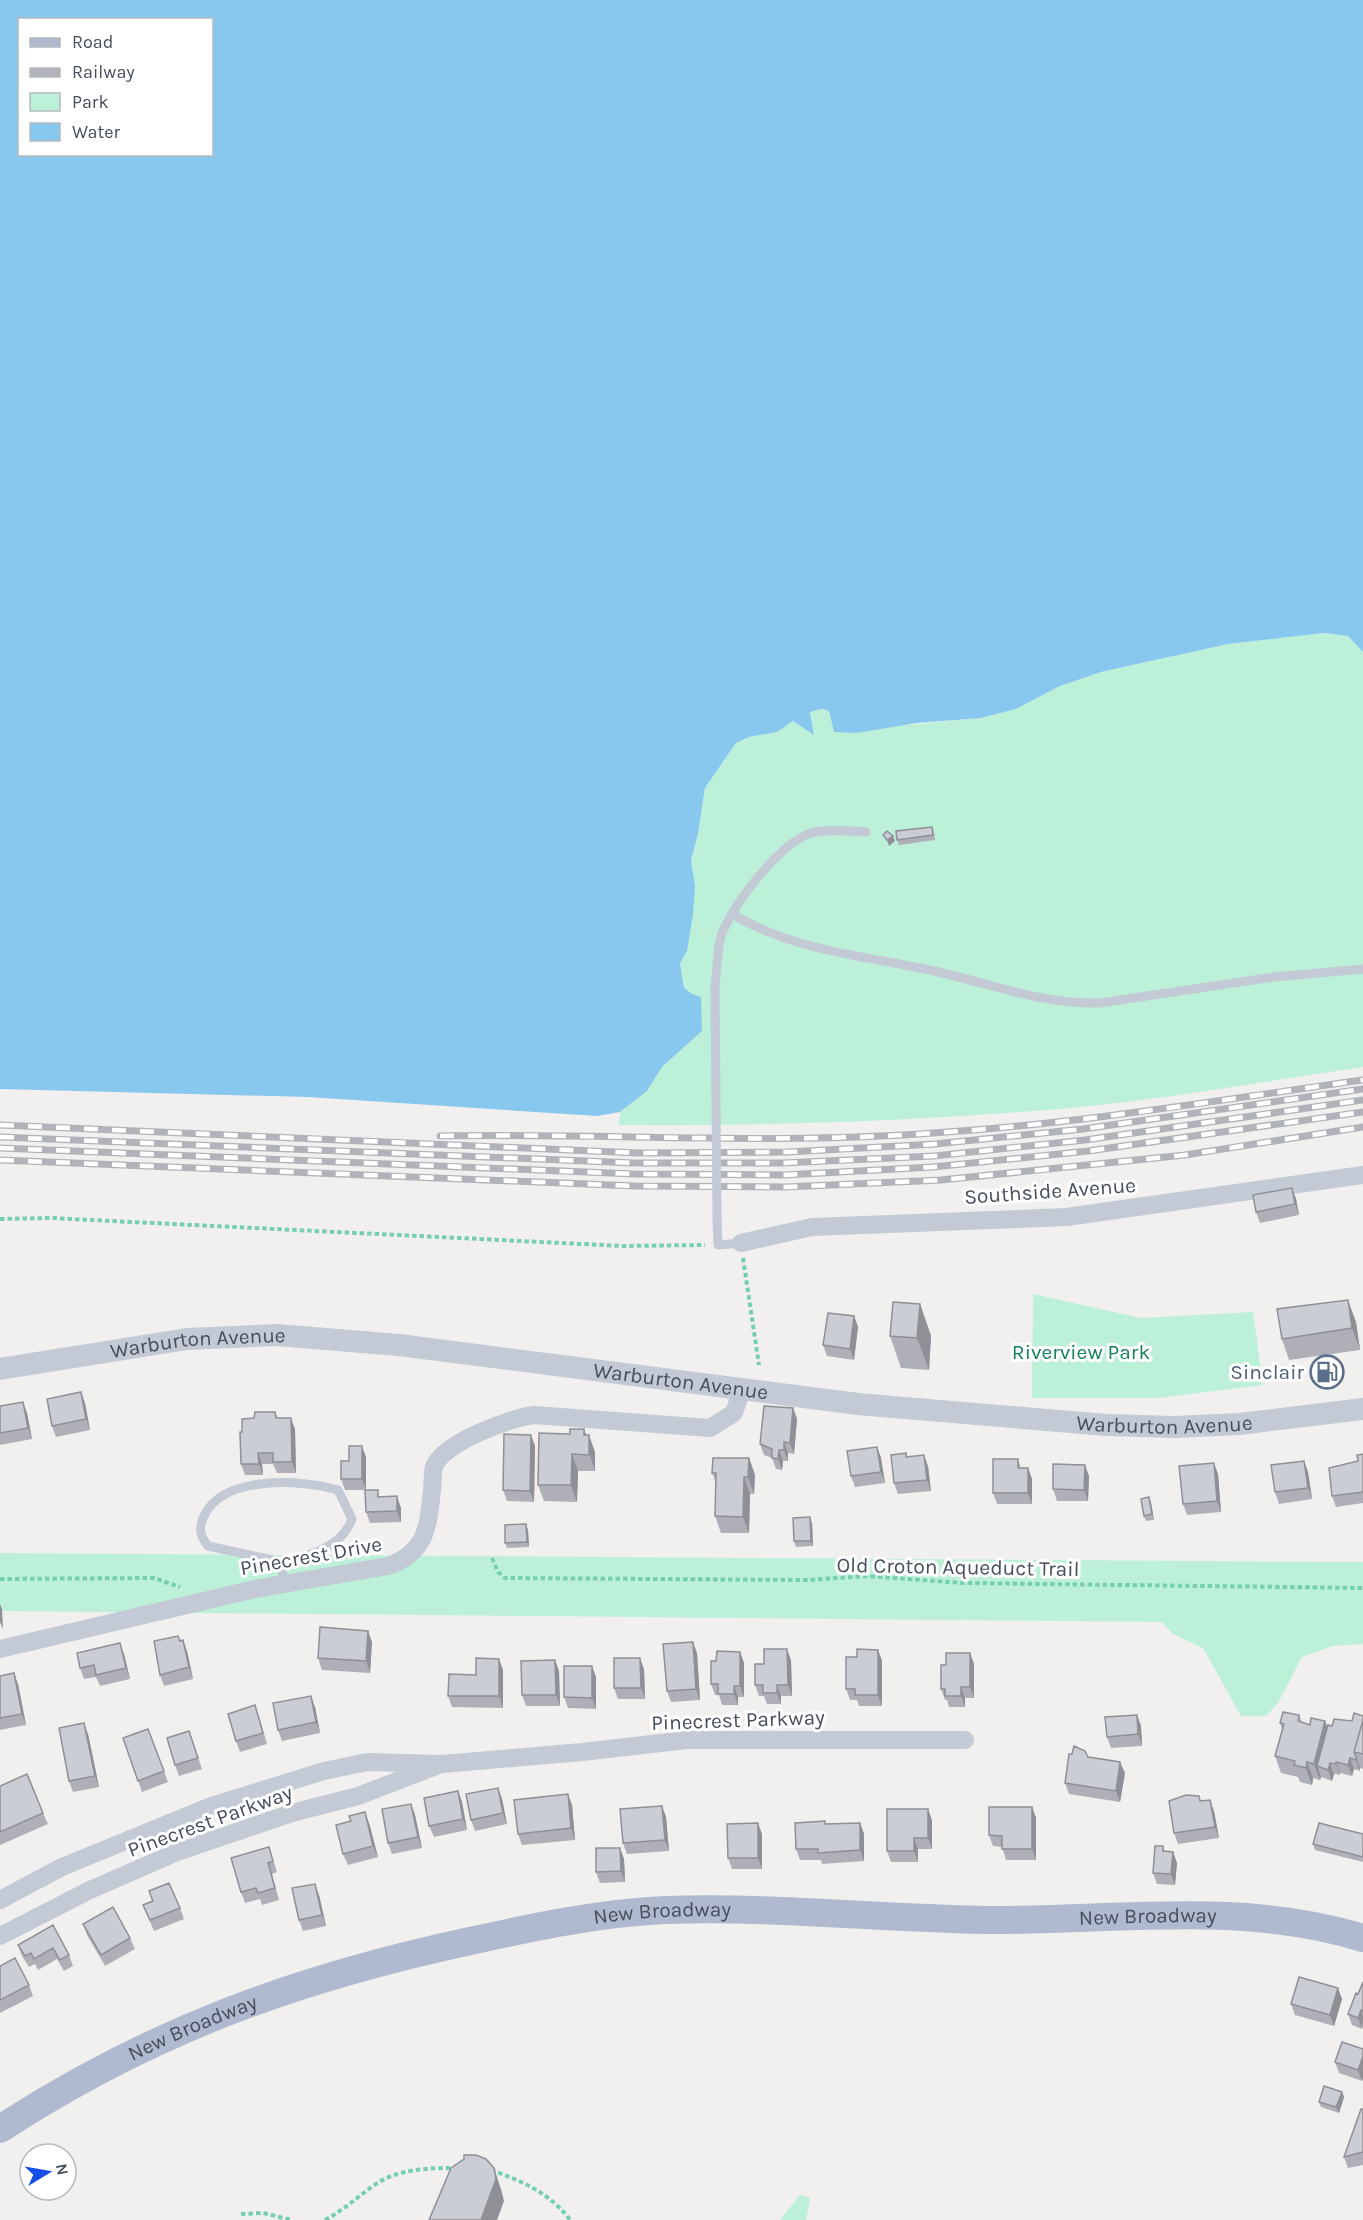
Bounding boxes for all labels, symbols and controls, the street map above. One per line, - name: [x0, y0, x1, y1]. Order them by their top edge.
- legend: [18, 18, 213, 156]
- text: Road: [72, 31, 113, 53]
- text: Railway: [72, 61, 135, 83]
- text: Park: [72, 91, 109, 113]
- text: Water: [72, 121, 120, 143]
- street label: Southside Avenue: [963, 1173, 1137, 1209]
- street label: Warburton Avenue: [109, 1323, 287, 1363]
- park label: Riverview Park: [1012, 1340, 1150, 1364]
- fuel station icon: Sinclair: [1309, 1354, 1345, 1390]
- street label: Warburton Avenue: [592, 1358, 770, 1404]
- place label: Sinclair: [1230, 1360, 1304, 1384]
- street label: Warburton Avenue: [1075, 1410, 1254, 1439]
- street label: Pinecrest Drive: [238, 1532, 384, 1580]
- street label: Old Croton Aqueduct Trail: [836, 1553, 1080, 1581]
- street label: Pinecrest Parkway: [651, 1705, 825, 1735]
- street label: Pinecrest Parkway: [124, 1780, 296, 1862]
- street label: New Broadway: [592, 1897, 731, 1929]
- street label: New Broadway: [1078, 1903, 1217, 1930]
- street label: New Broadway: [124, 1990, 261, 2066]
- north arrow: [18, 2142, 78, 2202]
- text: N: [52, 2162, 73, 2177]

